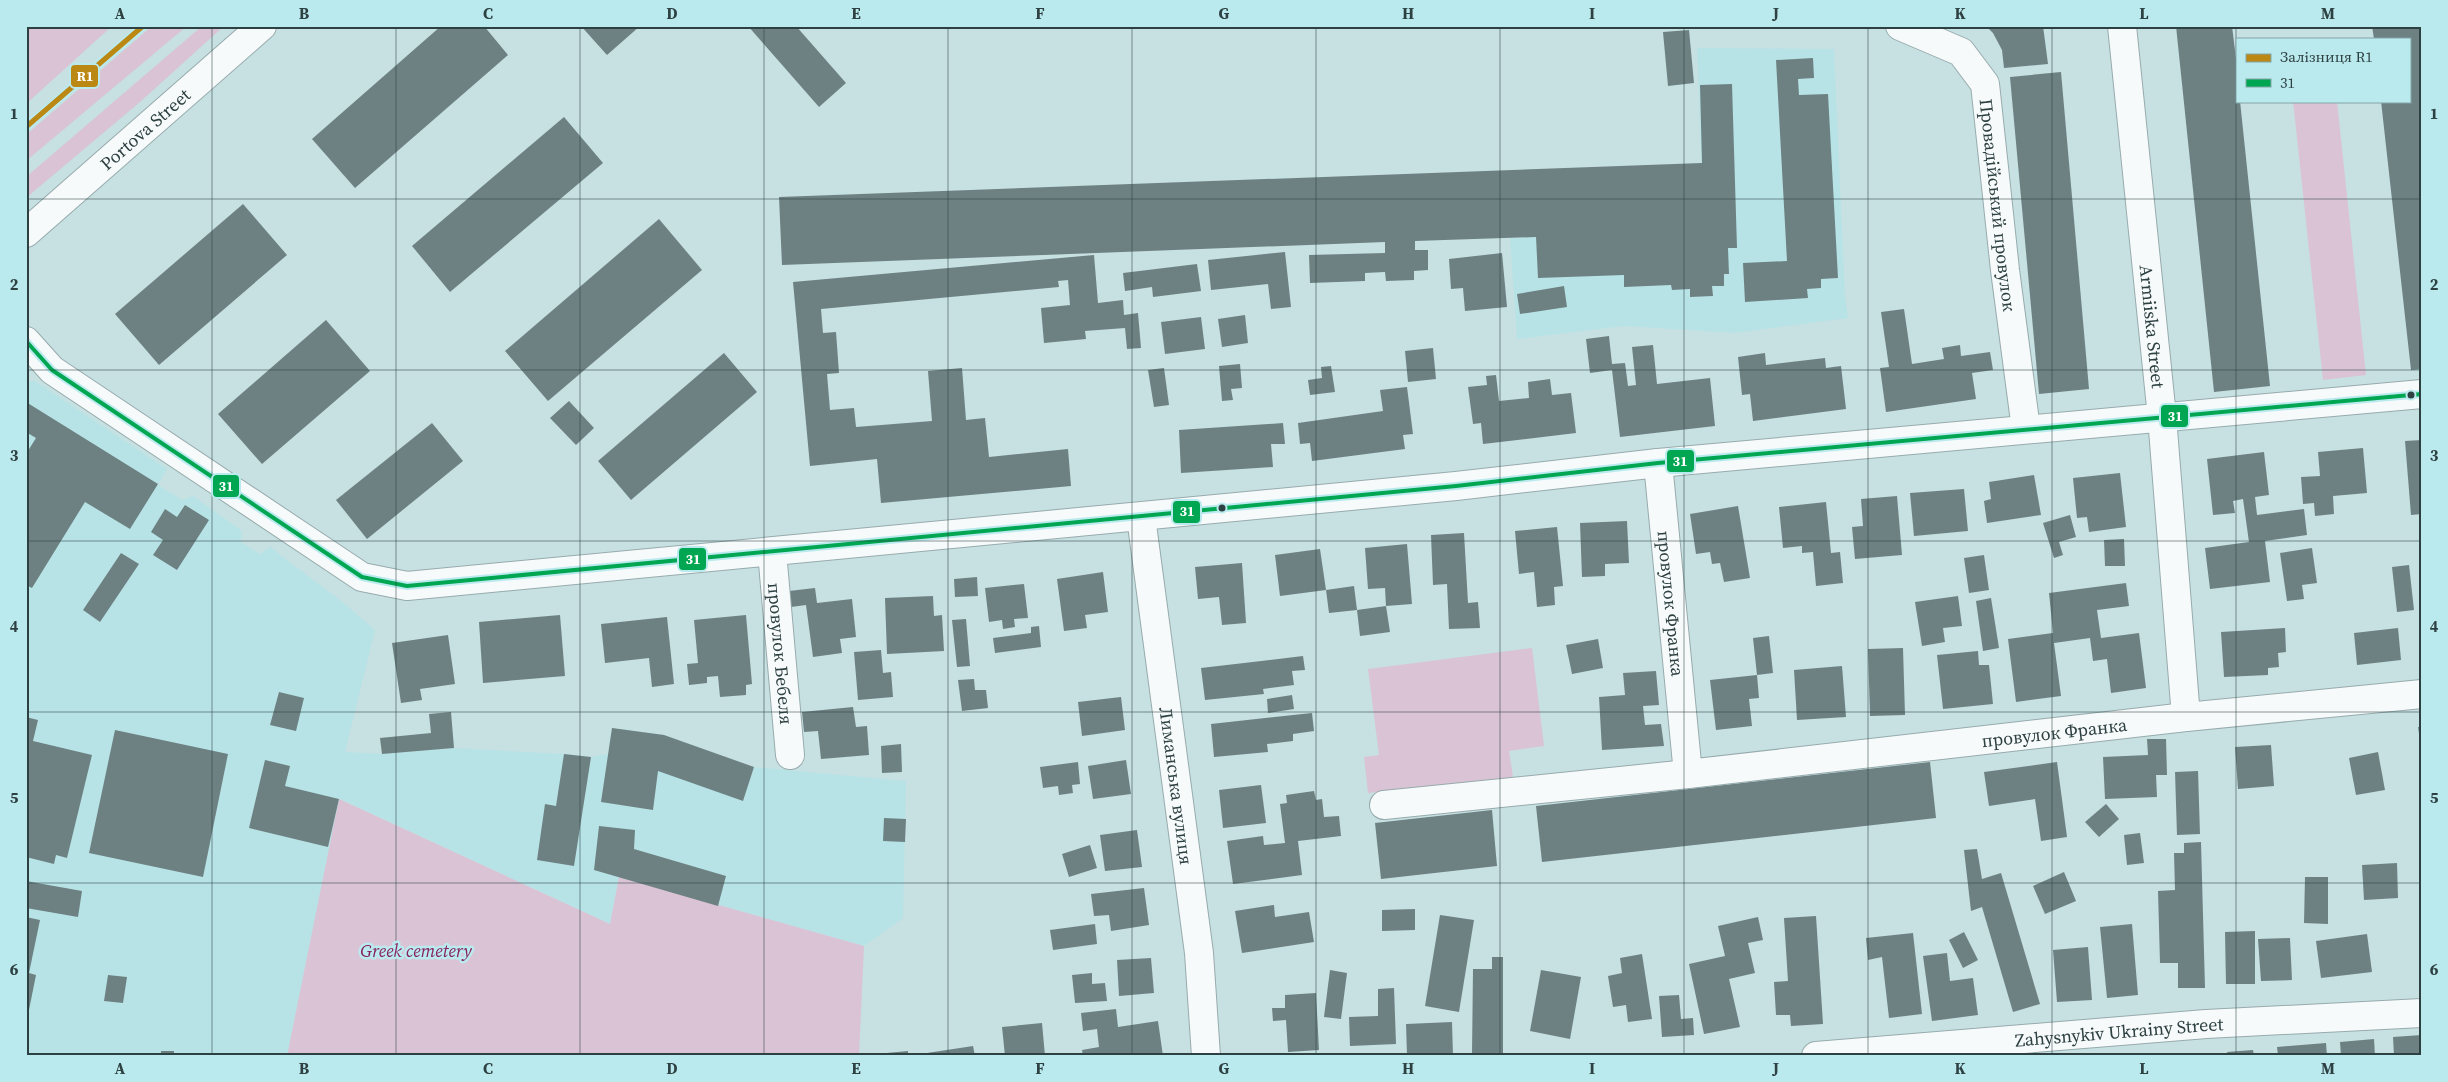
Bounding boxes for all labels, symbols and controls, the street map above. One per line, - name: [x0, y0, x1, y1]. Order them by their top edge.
- text: A: [115, 2, 126, 24]
- text: B: [299, 2, 310, 24]
- text: C: [483, 2, 493, 24]
- text: D: [666, 2, 678, 24]
- text: E: [851, 2, 861, 24]
- text: F: [1035, 2, 1045, 24]
- text: G: [1219, 2, 1230, 24]
- text: H: [1402, 2, 1414, 24]
- text: I: [1589, 2, 1595, 24]
- text: J: [1772, 2, 1779, 24]
- text: K: [1954, 2, 1966, 24]
- text: L: [2139, 2, 2149, 24]
- text: M: [2321, 2, 2335, 24]
- legend: [2236, 38, 2410, 102]
- text: Залізниця R1: [2280, 46, 2373, 67]
- line badge: R1: [70, 64, 99, 88]
- text: R1: [76, 66, 94, 86]
- text: 31: [2280, 72, 2295, 93]
- street label: Portova Street: [94, 82, 195, 175]
- street label: Провадійський провулок: [1974, 97, 2023, 313]
- text: 1: [10, 102, 18, 124]
- text: 1: [2430, 102, 2438, 124]
- street label: Armiiska Street: [2134, 263, 2171, 390]
- text: 2: [10, 273, 19, 295]
- text: 2: [2430, 273, 2439, 295]
- unlabelled marker: [2406, 390, 2416, 400]
- line badge: 31: [2160, 404, 2189, 428]
- text: 31: [2167, 406, 2183, 426]
- text: 3: [10, 444, 19, 466]
- text: 3: [2430, 444, 2439, 466]
- line badge: 31: [1666, 449, 1695, 473]
- text: 31: [1672, 451, 1688, 471]
- line badge: 31: [212, 474, 240, 498]
- text: 31: [218, 476, 234, 496]
- line badge: 31: [1172, 500, 1201, 524]
- text: 31: [1179, 501, 1195, 521]
- unlabelled marker: [1217, 503, 1227, 513]
- street label: провулок Франка: [1652, 529, 1691, 678]
- line badge: 31: [678, 547, 707, 571]
- text: 31: [685, 549, 701, 569]
- street label: провулок Бебеля: [762, 582, 800, 726]
- text: 4: [10, 615, 19, 637]
- text: 4: [2430, 615, 2439, 637]
- street label: Лиманська вулиця: [1154, 705, 1200, 866]
- street label: провулок Франка: [1980, 711, 2129, 753]
- text: 5: [10, 786, 19, 808]
- text: 5: [2430, 786, 2439, 808]
- park label: Greek cemetery: [360, 938, 472, 963]
- text: 6: [10, 958, 19, 980]
- text: 6: [2430, 958, 2439, 980]
- street label: Zahysnykiv Ukrainy Street: [2014, 1011, 2224, 1052]
- text: A: [115, 1057, 126, 1079]
- text: B: [299, 1057, 310, 1079]
- text: C: [483, 1057, 493, 1079]
- text: D: [666, 1057, 678, 1079]
- text: E: [851, 1057, 861, 1079]
- text: F: [1035, 1057, 1045, 1079]
- text: G: [1219, 1057, 1230, 1079]
- text: H: [1402, 1057, 1414, 1079]
- text: I: [1589, 1057, 1595, 1079]
- text: J: [1772, 1057, 1779, 1079]
- text: K: [1954, 1057, 1966, 1079]
- text: L: [2139, 1057, 2149, 1079]
- text: M: [2321, 1057, 2335, 1079]

